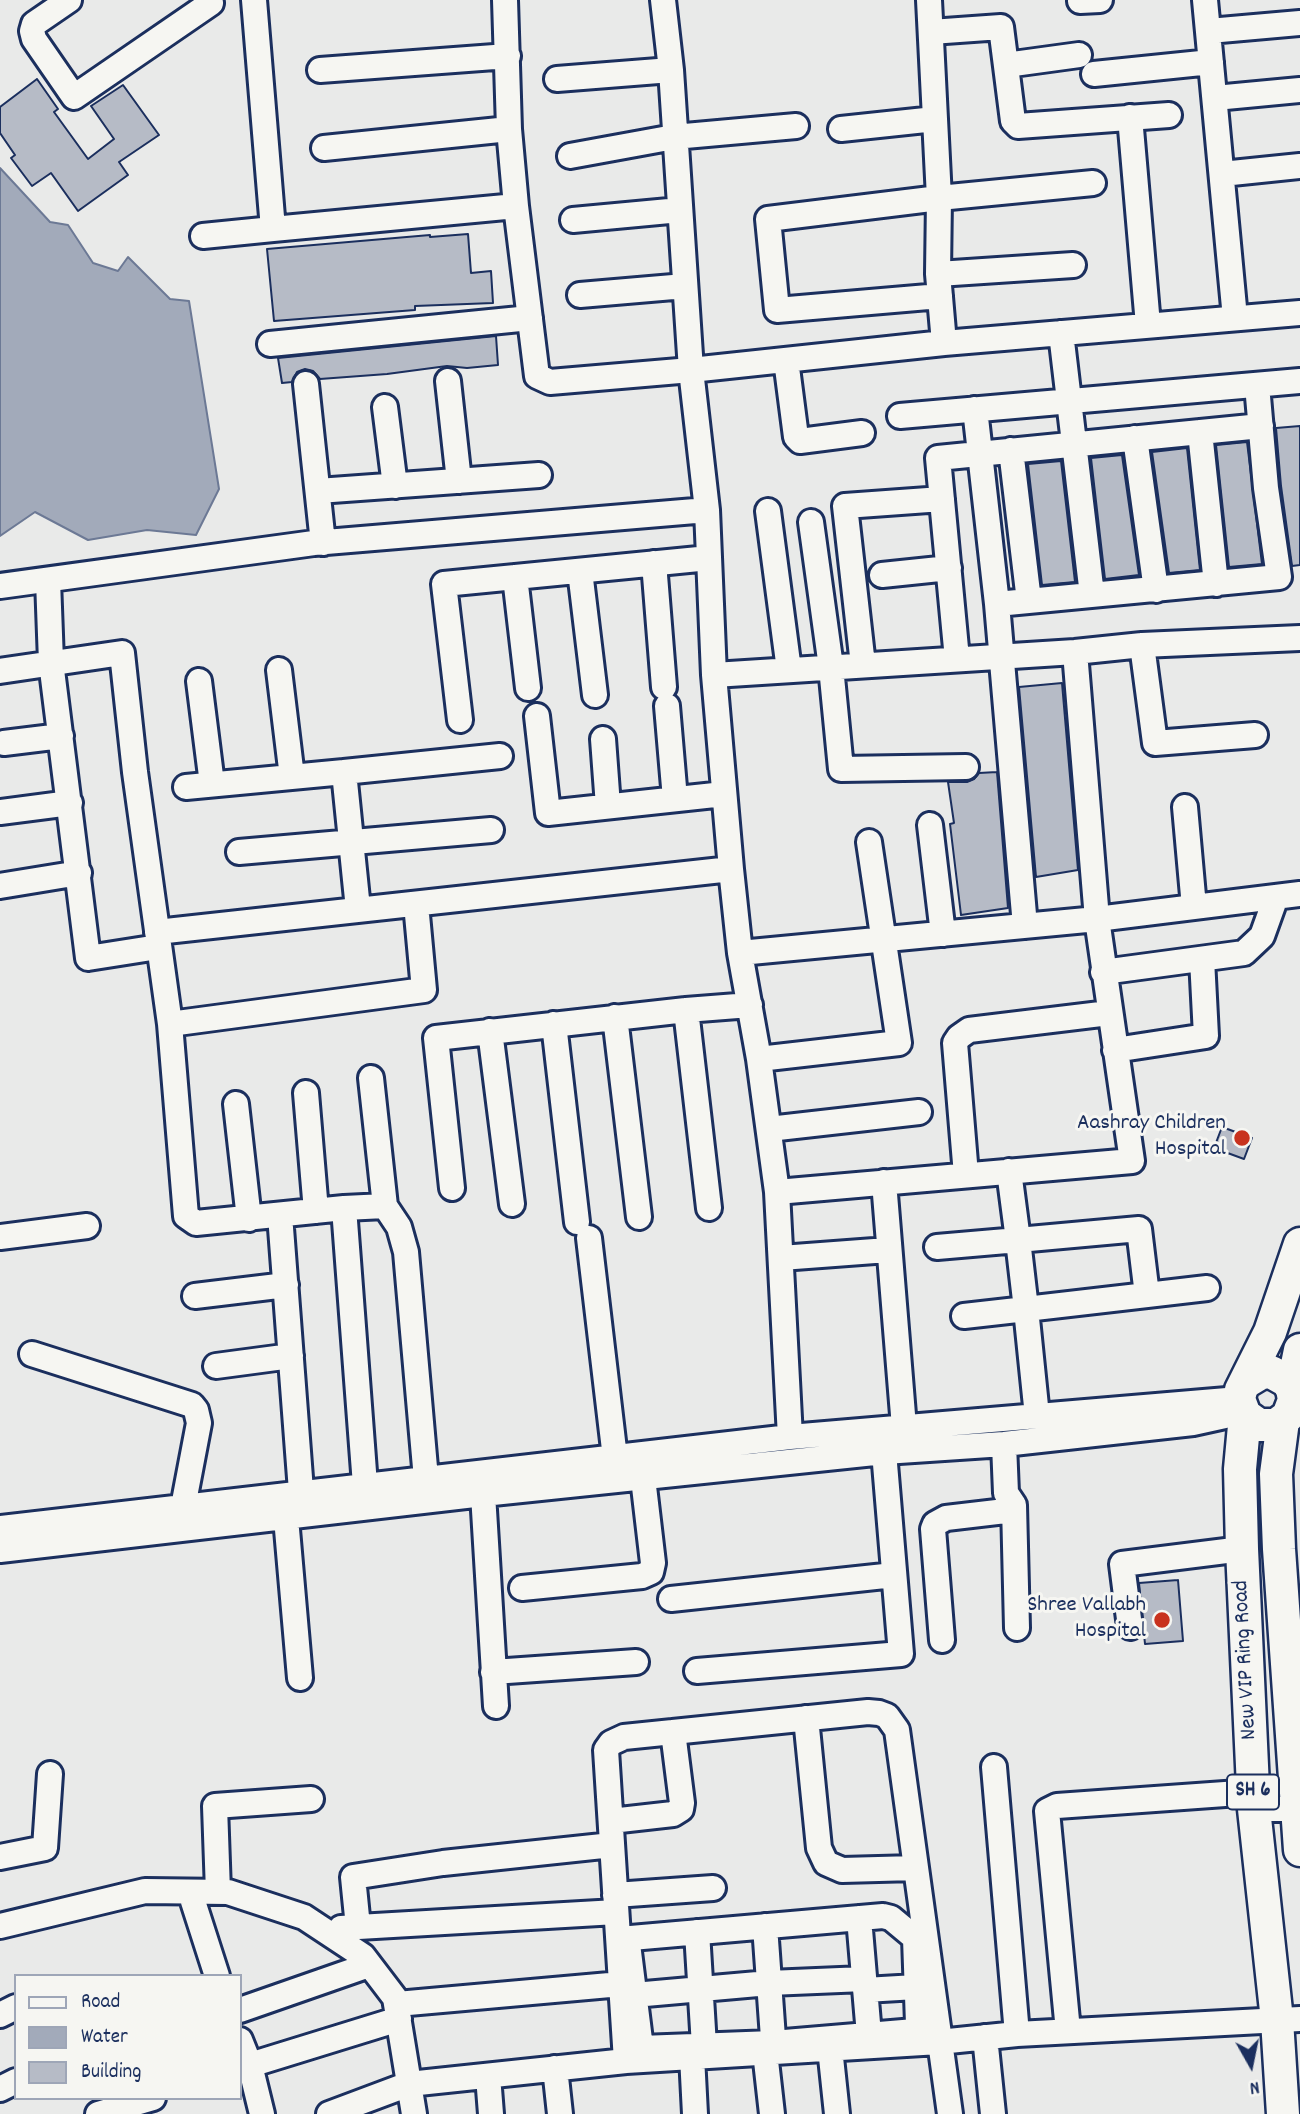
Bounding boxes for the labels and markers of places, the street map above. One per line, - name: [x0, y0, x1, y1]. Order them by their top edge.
- place label: Aashray Children Hospital: [1077, 1111, 1226, 1165]
- marker: Aashray Children Hospital: [1232, 1128, 1252, 1148]
- place label: Shree Vallabh Hospital: [1027, 1593, 1146, 1647]
- marker: Shree Vallabh Hospital: [1152, 1610, 1172, 1630]

